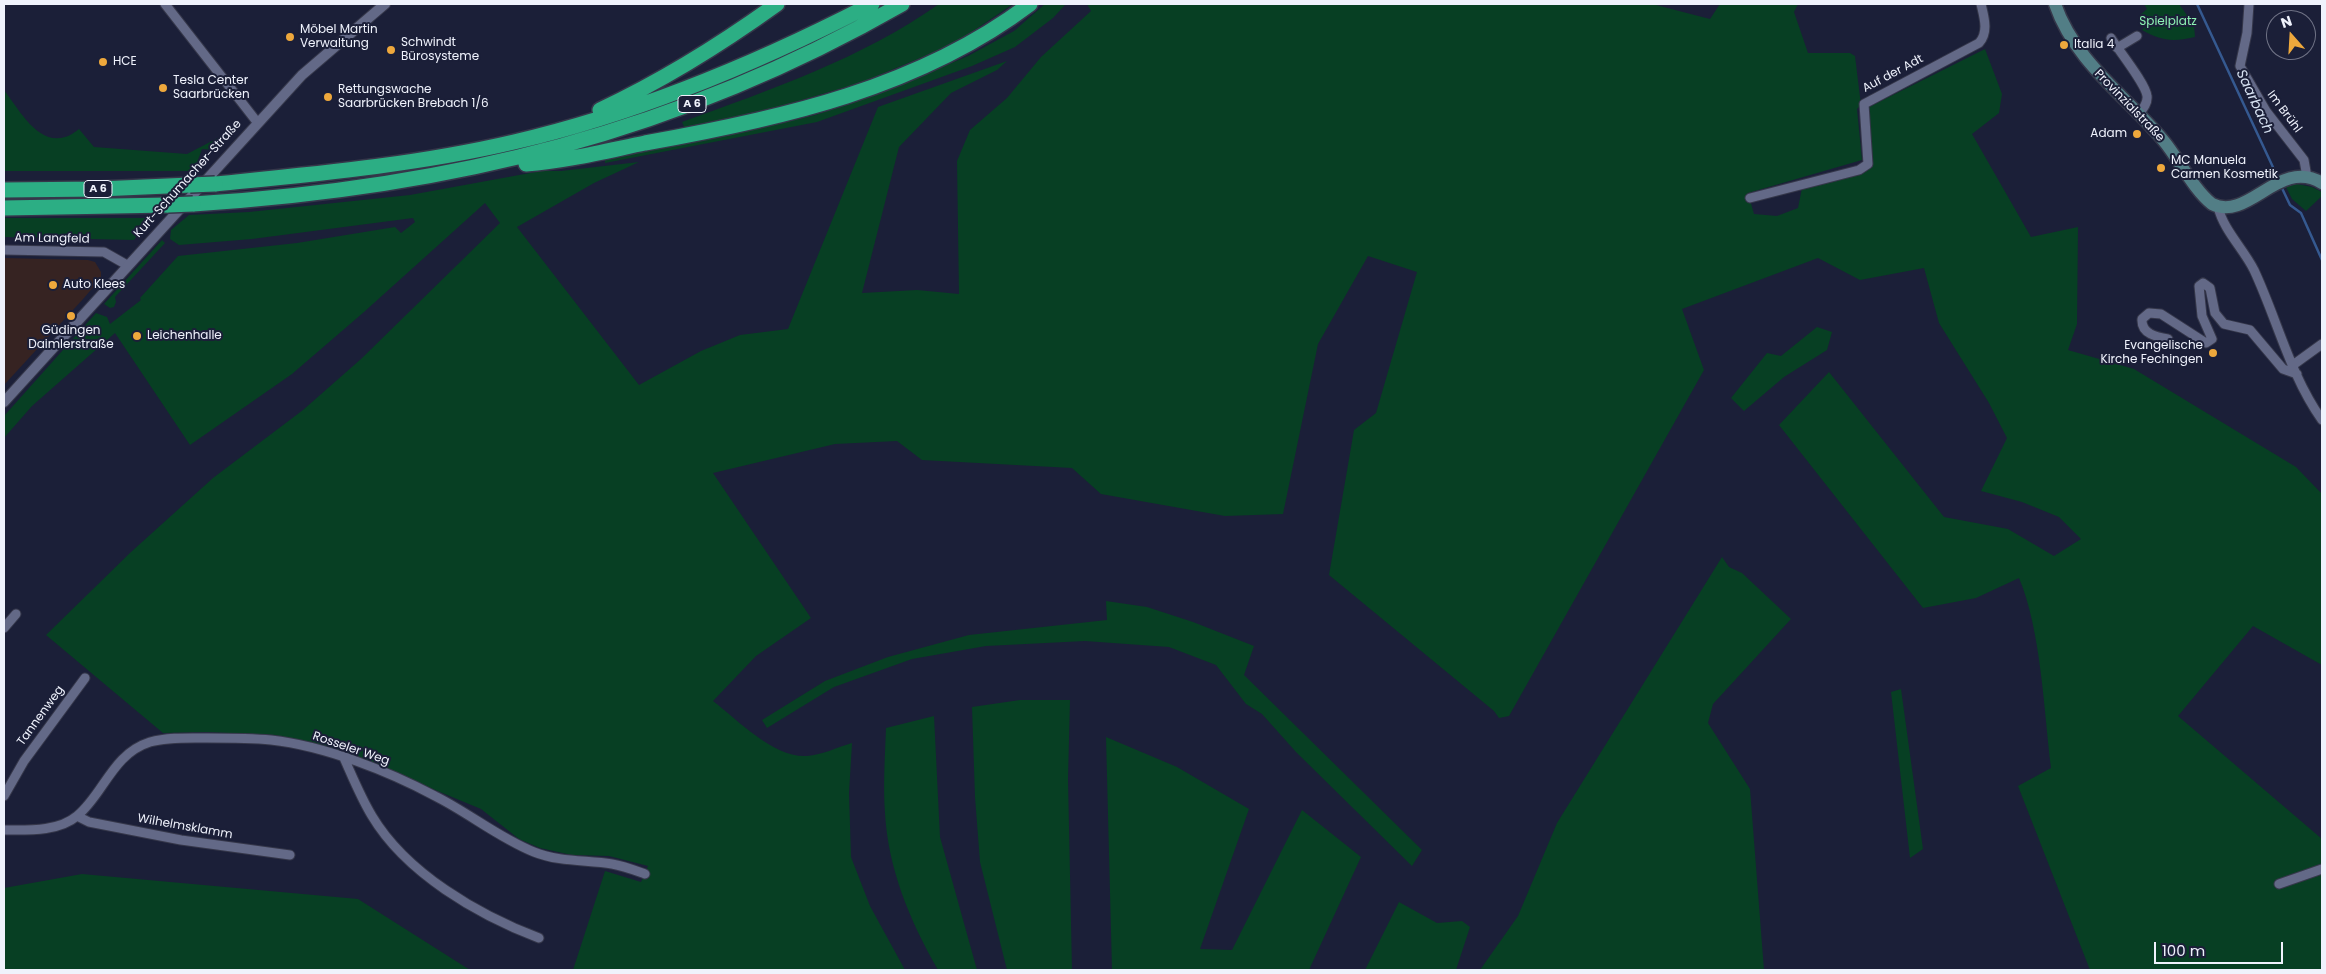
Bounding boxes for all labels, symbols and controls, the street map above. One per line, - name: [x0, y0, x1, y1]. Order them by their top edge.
- north arrow: [2266, 10, 2316, 60]
- text: N: [2278, 11, 2295, 33]
- park label: Spielplatz: [2139, 15, 2197, 29]
- place label: Möbel Martin Verwaltung: [300, 23, 378, 51]
- marker: Möbel Martin Verwaltung: [284, 31, 296, 43]
- place label: Schwindt Bürosysteme: [401, 36, 479, 64]
- place label: Italia 4: [2074, 38, 2114, 52]
- marker: Italia 4: [2058, 39, 2070, 51]
- marker: Schwindt Bürosysteme: [385, 44, 397, 56]
- street label: Auf der Adt: [1860, 52, 1926, 96]
- place label: HCE: [113, 55, 137, 69]
- marker: HCE: [97, 56, 109, 68]
- street label: Provinzialstraße: [2091, 67, 2167, 145]
- water label: Saarbach: [2232, 67, 2276, 137]
- place label: Tesla Center Saarbrücken: [173, 74, 250, 102]
- marker: Tesla Center Saarbrücken: [157, 82, 169, 94]
- place label: Rettungswache Saarbrücken Brebach 1/6: [338, 83, 489, 111]
- street label: Im Brühl: [2264, 88, 2304, 136]
- marker: Rettungswache Saarbrücken Brebach 1/6: [322, 91, 334, 103]
- road number: A 6: [678, 96, 706, 112]
- street label: Kurt-Schumacher-Straße: [131, 117, 245, 241]
- place label: Adam: [2090, 127, 2127, 141]
- marker: Adam: [2131, 128, 2143, 140]
- place label: MC Manuela Carmen Kosmetik: [2171, 154, 2278, 182]
- marker: MC Manuela Carmen Kosmetik: [2155, 162, 2167, 174]
- road number: A 6: [84, 180, 112, 198]
- street label: Am Langfeld: [14, 231, 90, 247]
- place label: Auto Klees: [63, 278, 125, 292]
- marker: Auto Klees: [47, 279, 59, 291]
- marker: Güdingen Daimlerstraße: [65, 310, 77, 322]
- place label: Güdingen Daimlerstraße: [28, 324, 114, 352]
- place label: Leichenhalle: [147, 329, 222, 343]
- marker: Leichenhalle: [131, 330, 143, 342]
- place label: Evangelische Kirche Fechingen: [2100, 339, 2203, 367]
- marker: Evangelische Kirche Fechingen: [2207, 347, 2219, 359]
- street label: Tannenweg: [14, 683, 68, 749]
- street label: Rosseler Weg: [311, 729, 391, 769]
- street label: Wilhelmsklamm: [136, 812, 234, 842]
- scale bar: [2156, 932, 2285, 964]
- text: 100 m: [2162, 940, 2205, 961]

